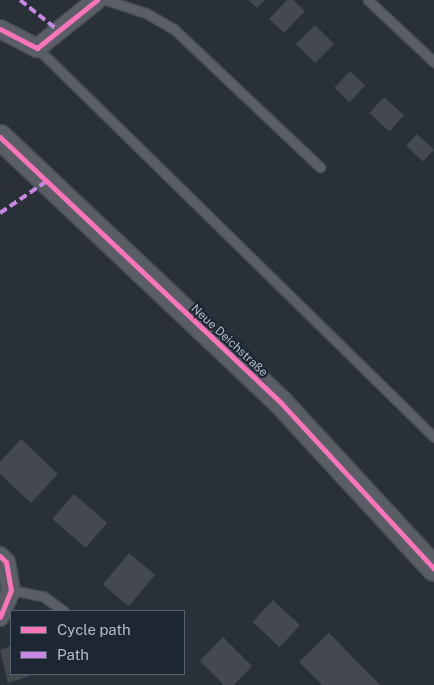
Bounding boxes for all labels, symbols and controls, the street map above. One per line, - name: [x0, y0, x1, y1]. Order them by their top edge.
- street label: Neue Deichstraße: [188, 302, 270, 380]
- legend: [10, 610, 185, 675]
- text: Cycle path: [57, 621, 131, 638]
- text: Path: [57, 646, 89, 663]

